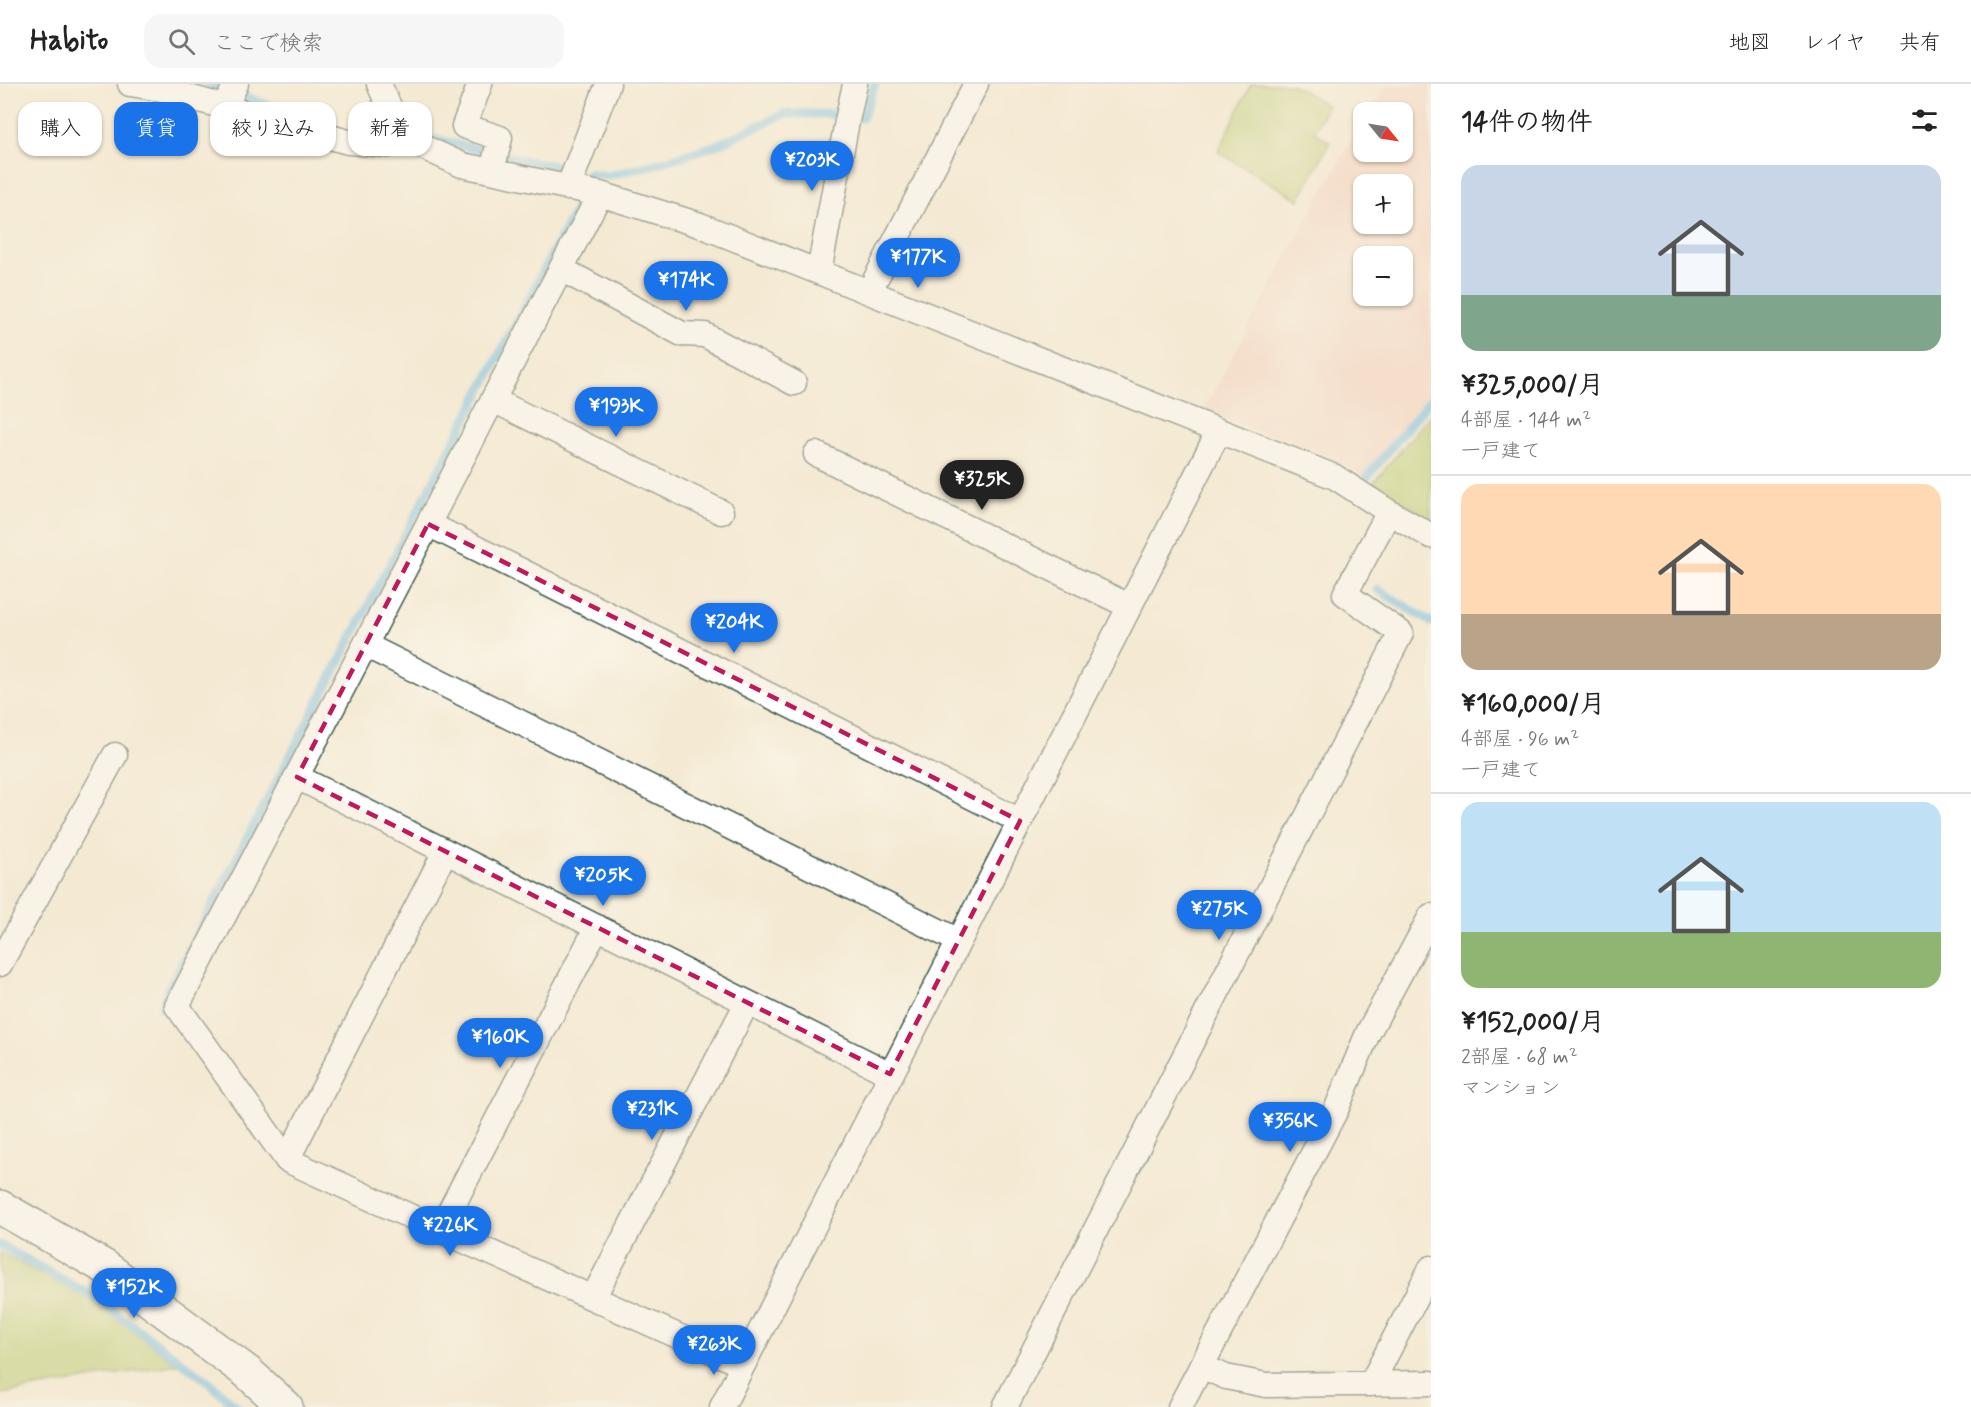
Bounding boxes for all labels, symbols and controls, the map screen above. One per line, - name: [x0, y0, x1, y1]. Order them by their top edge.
- search box: [144, 14, 564, 68]
- text: Habito: [30, 23, 108, 60]
- icon: search: [165, 25, 198, 58]
- text: 地図: [1729, 29, 1771, 57]
- text: レイヤ: [1804, 29, 1866, 57]
- text: 共有: [1899, 29, 1941, 57]
- text: ここで検索: [213, 30, 323, 58]
- chip: 購入: [18, 102, 102, 156]
- chip: 賃貸: [114, 102, 198, 156]
- chip: 絞り込み: [210, 102, 336, 156]
- chip: 新着: [348, 102, 432, 156]
- north arrow: [1353, 102, 1413, 162]
- map controls: [1353, 102, 1413, 306]
- icon: filters: [1908, 104, 1941, 137]
- text: 14件の物件: [1461, 106, 1592, 140]
- pin: ¥203K: [770, 141, 854, 192]
- text: ¥203K: [784, 147, 840, 174]
- button: +: [1353, 174, 1413, 234]
- icon: home: [1647, 204, 1755, 312]
- pin: ¥177K: [876, 238, 960, 289]
- text: ¥177K: [890, 244, 946, 271]
- button: −: [1353, 246, 1413, 306]
- pin: ¥174K: [644, 261, 728, 312]
- text: ¥174K: [658, 267, 714, 294]
- text: ¥325,000/月: [1461, 369, 1604, 403]
- pin: ¥193K: [574, 387, 658, 438]
- text: ¥193K: [589, 393, 643, 420]
- text: 4部屋 · 144 m²: [1461, 407, 1591, 434]
- text: 一戸建て: [1461, 438, 1541, 465]
- pin: ¥325K: [940, 460, 1024, 511]
- text: ¥325K: [954, 466, 1010, 493]
- icon: home: [1647, 523, 1755, 631]
- pin: ¥204K: [692, 603, 776, 654]
- text: ¥204K: [705, 609, 763, 636]
- text: ¥160,000/月: [1461, 688, 1606, 722]
- text: 4部屋 · 96 m²: [1461, 726, 1579, 753]
- text: 一戸建て: [1461, 757, 1541, 784]
- icon: home: [1647, 841, 1755, 949]
- pin: ¥205K: [561, 856, 645, 907]
- text: ¥205K: [574, 862, 632, 889]
- pin: ¥275K: [1177, 890, 1261, 941]
- text: ¥275K: [1191, 896, 1247, 923]
- text: ¥152,000/月: [1461, 1006, 1605, 1040]
- pin: ¥160K: [458, 1018, 542, 1069]
- text: ¥160K: [471, 1024, 529, 1051]
- text: 2部屋 · 68 m²: [1461, 1044, 1578, 1071]
- text: マンション: [1461, 1075, 1560, 1102]
- pin: ¥231K: [610, 1090, 694, 1141]
- text: ¥231K: [626, 1096, 678, 1123]
- pin: ¥356K: [1248, 1102, 1332, 1153]
- text: ¥356K: [1263, 1108, 1317, 1135]
- pin: ¥226K: [408, 1206, 492, 1257]
- text: ¥226K: [422, 1212, 478, 1239]
- pin: ¥152K: [92, 1268, 176, 1319]
- text: ¥152K: [105, 1274, 163, 1301]
- pin: ¥263K: [672, 1325, 756, 1376]
- text: ¥263K: [687, 1331, 741, 1358]

